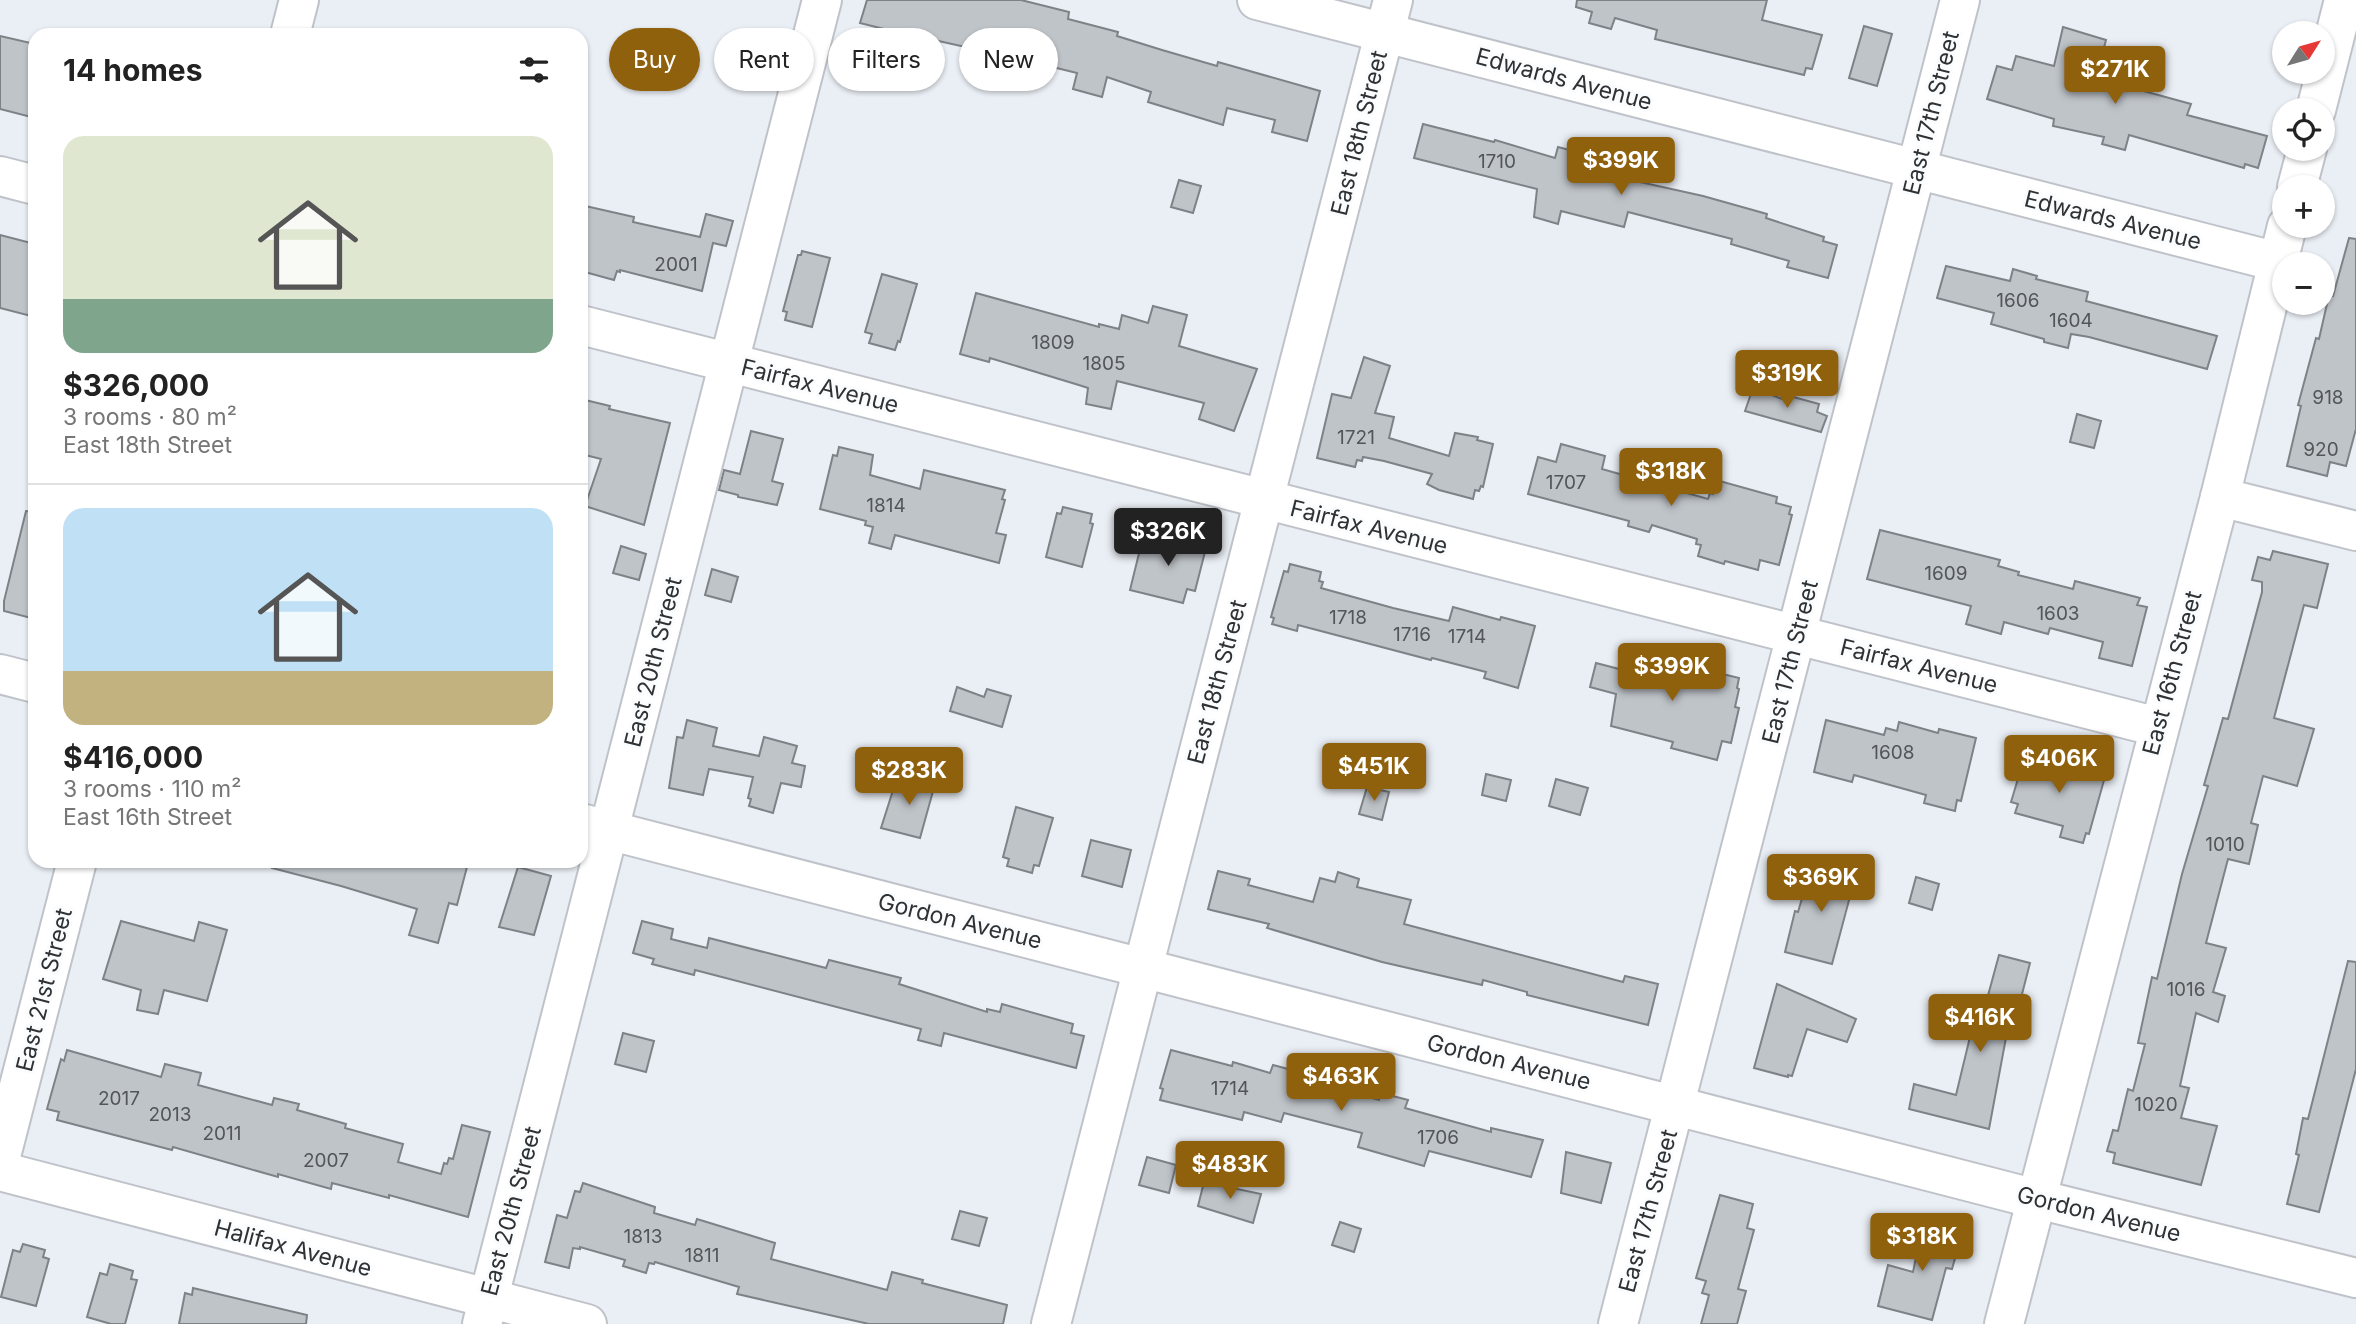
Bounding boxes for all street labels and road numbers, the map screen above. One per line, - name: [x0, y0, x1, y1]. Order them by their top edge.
- street label: East 17th Street: [1897, 28, 1965, 198]
- street label: Edwards Avenue: [1473, 42, 1655, 116]
- street label: East 18th Street: [1325, 47, 1393, 218]
- street label: Edwards Avenue: [2022, 184, 2204, 256]
- street label: Fairfax Avenue: [738, 353, 902, 419]
- street label: Fairfax Avenue: [1287, 494, 1451, 560]
- street label: East 20th Street: [618, 574, 688, 750]
- street label: East 17th Street: [1756, 577, 1824, 747]
- street label: East 16th Street: [2137, 587, 2208, 758]
- street label: East 18th Street: [1182, 596, 1253, 767]
- street label: Fairfax Avenue: [1837, 633, 2001, 699]
- street label: Gordon Avenue: [875, 887, 1045, 955]
- street label: East 21st Street: [10, 905, 78, 1075]
- street label: Gordon Avenue: [1424, 1028, 1594, 1096]
- street label: East 20th Street: [475, 1123, 547, 1299]
- street label: East 17th Street: [1613, 1126, 1683, 1296]
- street label: Gordon Avenue: [2014, 1180, 2184, 1248]
- street label: Halifax Avenue: [211, 1214, 375, 1282]

